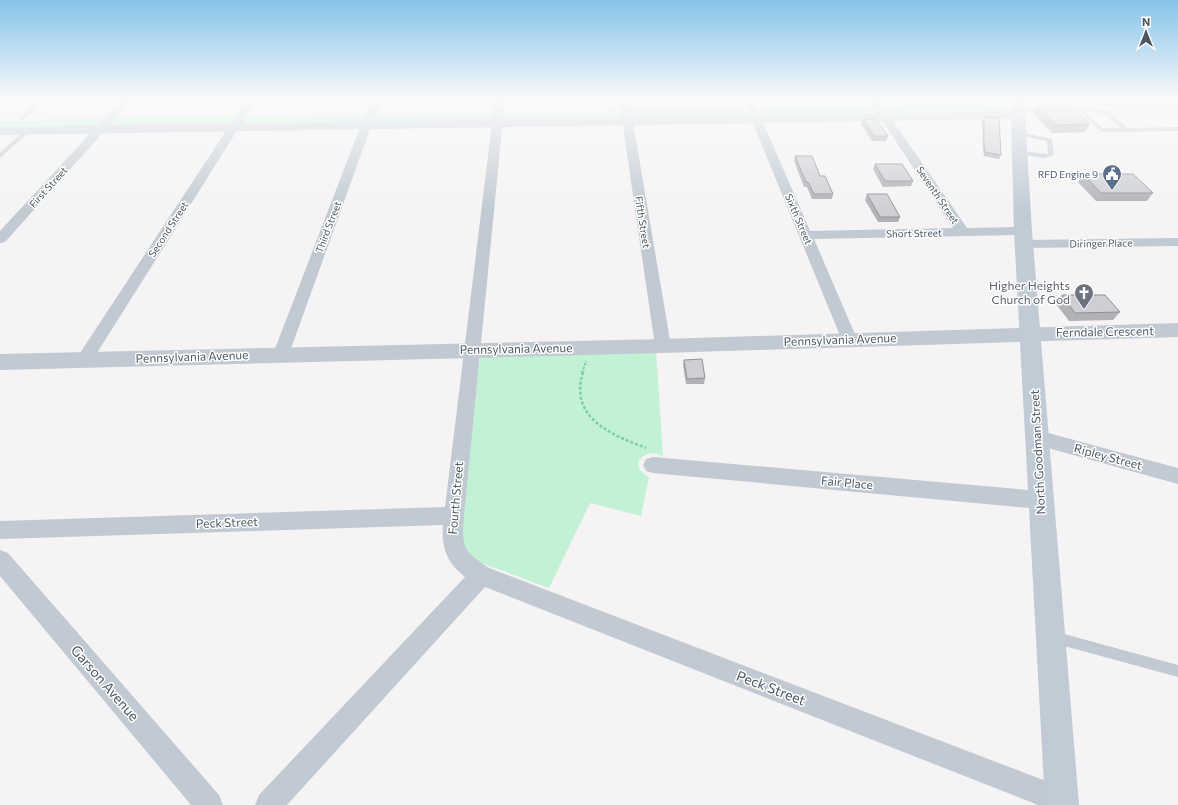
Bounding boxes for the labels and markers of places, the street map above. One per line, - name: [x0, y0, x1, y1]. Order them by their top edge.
- public building icon: RFD Engine 9: [1101, 163, 1123, 191]
- place label: RFD Engine 9: [1038, 168, 1098, 180]
- place label: Higher Heights Church of God: [989, 278, 1070, 306]
- church icon: Higher Heights Church of God: [1073, 282, 1095, 310]

